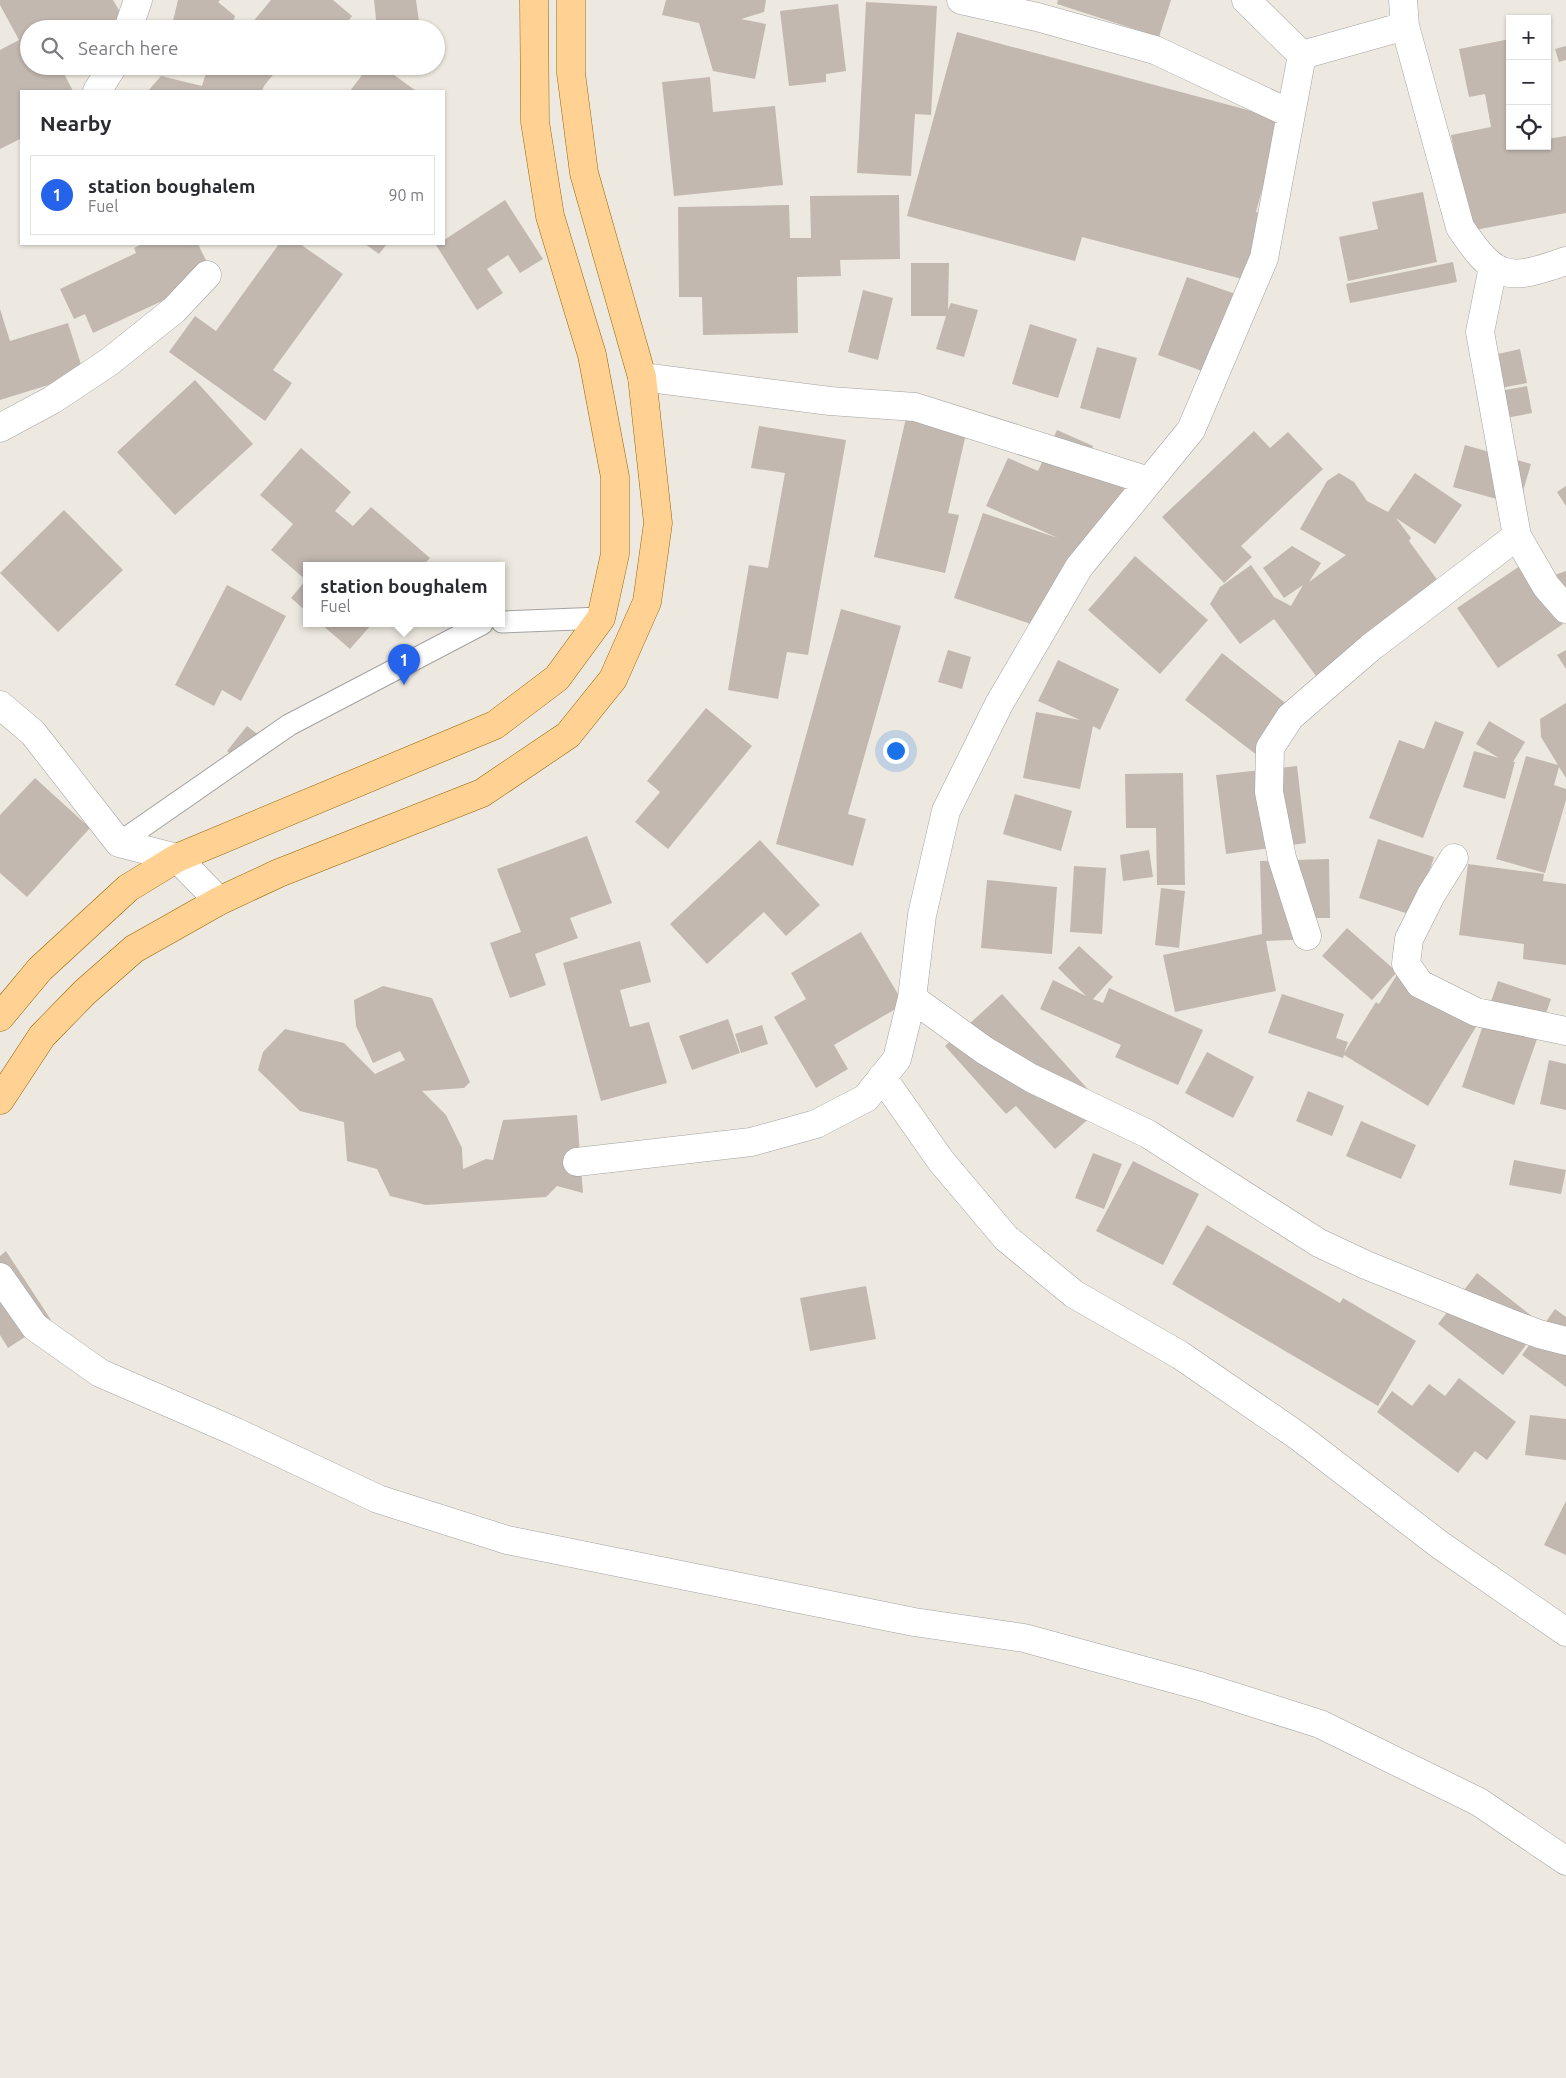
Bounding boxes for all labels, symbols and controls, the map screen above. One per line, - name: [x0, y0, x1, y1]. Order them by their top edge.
- map controls: [1506, 15, 1551, 150]
- button: +: [1506, 15, 1551, 60]
- search box: [20, 20, 445, 75]
- icon: search: [38, 34, 66, 62]
- text: Search here: [78, 37, 178, 59]
- button: −: [1506, 60, 1551, 105]
- button: locate: [1506, 105, 1551, 150]
- text: Nearby: [40, 111, 111, 135]
- text: station boughalem: [88, 175, 255, 197]
- text: 1: [52, 186, 62, 204]
- text: 90 m: [388, 186, 424, 204]
- text: Fuel: [88, 197, 118, 215]
- popup: [303, 562, 505, 627]
- text: station boughalem: [320, 575, 488, 597]
- text: Fuel: [320, 597, 351, 615]
- pin: 1: [388, 644, 420, 685]
- your location: [883, 738, 909, 764]

